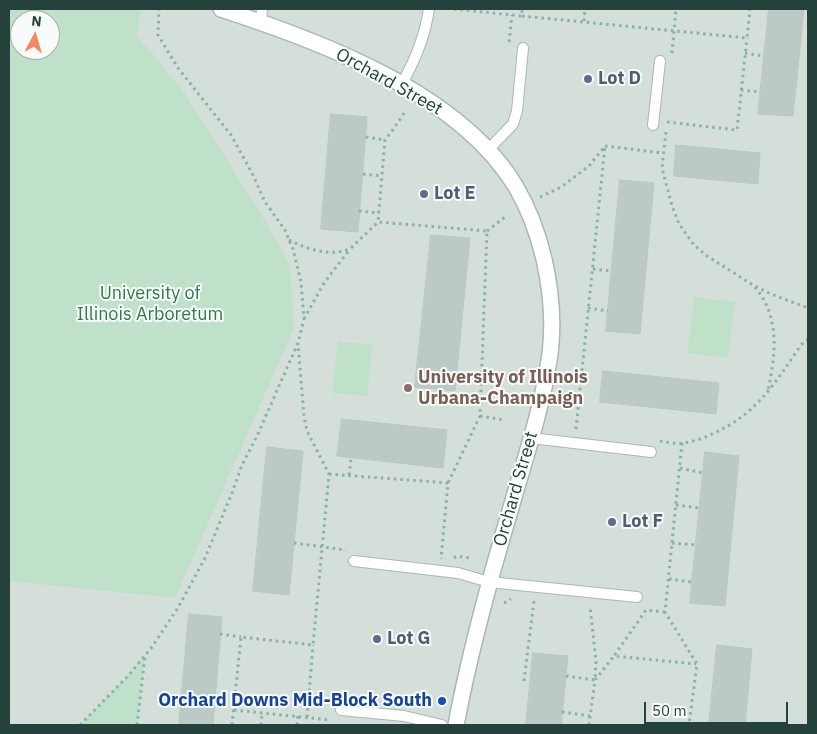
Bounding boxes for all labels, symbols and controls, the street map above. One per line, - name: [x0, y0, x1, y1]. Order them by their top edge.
- north arrow: [10, 10, 60, 60]
- text: N: [30, 12, 42, 31]
- street label: Orchard Street: [332, 44, 446, 120]
- place label: Lot D: [598, 68, 641, 90]
- marker: Lot D: [582, 73, 594, 85]
- place label: Lot E: [434, 183, 475, 205]
- marker: Lot E: [418, 188, 430, 200]
- park label: University of Illinois Arboretum: [77, 283, 223, 326]
- place label: University of Illinois Urbana-Champaign: [418, 367, 588, 409]
- marker: University of Illinois Urbana-Champaign: [402, 382, 414, 394]
- street label: Orchard Street: [489, 429, 543, 549]
- place label: Lot F: [622, 511, 663, 533]
- marker: Lot F: [606, 516, 618, 528]
- place label: Lot G: [387, 628, 430, 650]
- marker: Lot G: [371, 633, 383, 645]
- place label: Orchard Downs Mid-Block South: [158, 690, 432, 712]
- scale bar: [647, 692, 791, 724]
- marker: Orchard Downs Mid-Block South: [436, 695, 448, 707]
- text: 50 m: [652, 701, 687, 720]

